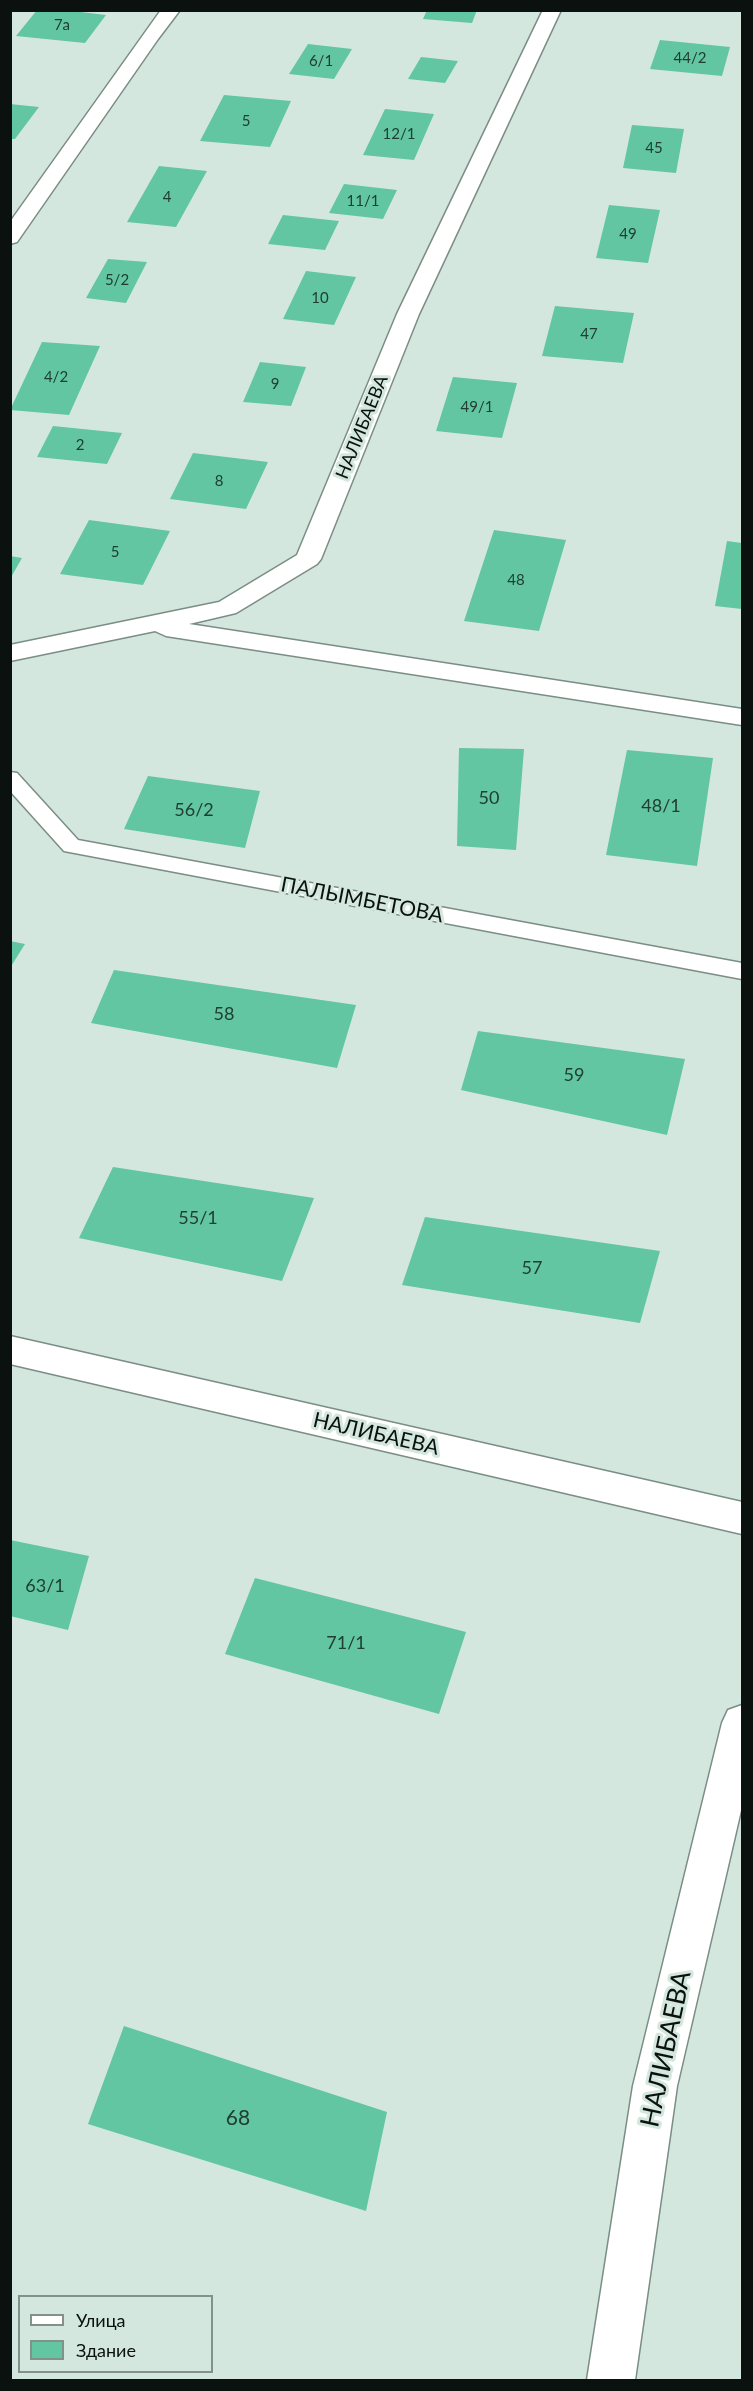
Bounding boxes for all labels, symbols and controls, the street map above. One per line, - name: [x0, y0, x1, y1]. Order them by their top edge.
- house number: 7а: [54, 16, 70, 34]
- house number: 44/2: [674, 49, 706, 67]
- house number: 6/1: [309, 52, 333, 70]
- house number: 5: [242, 112, 250, 130]
- house number: 12/1: [383, 125, 415, 143]
- house number: 45: [645, 139, 663, 157]
- house number: 4: [163, 188, 171, 206]
- house number: 11/1: [347, 192, 379, 210]
- house number: 49: [619, 225, 637, 243]
- house number: 5/2: [105, 271, 129, 289]
- house number: 10: [311, 289, 329, 307]
- house number: 47: [580, 325, 598, 343]
- house number: 4/2: [44, 368, 68, 386]
- street label: НАЛИБАЕВА: [331, 372, 393, 482]
- house number: 9: [271, 375, 279, 393]
- house number: 49/1: [461, 398, 493, 416]
- house number: 2: [76, 436, 84, 454]
- house number: 8: [215, 472, 223, 490]
- house number: 5: [111, 543, 119, 561]
- house number: 48: [507, 571, 525, 589]
- house number: 50: [479, 787, 499, 809]
- house number: 48/1: [641, 795, 681, 817]
- house number: 56/2: [174, 799, 214, 821]
- street label: ПАЛЫМБЕТОВА: [279, 872, 445, 928]
- house number: 58: [214, 1003, 234, 1025]
- house number: 59: [564, 1064, 584, 1086]
- house number: 55/1: [178, 1207, 218, 1229]
- house number: 57: [522, 1257, 542, 1279]
- street label: НАЛИБАЕВА: [311, 1407, 441, 1461]
- house number: 63/1: [25, 1575, 65, 1597]
- house number: 71/1: [326, 1632, 366, 1654]
- street label: НАЛИБАЕВА: [634, 1968, 698, 2130]
- house number: 68: [226, 2105, 250, 2131]
- legend: [18, 2295, 213, 2373]
- text: Улица: [76, 2309, 126, 2331]
- text: Здание: [76, 2339, 136, 2361]

